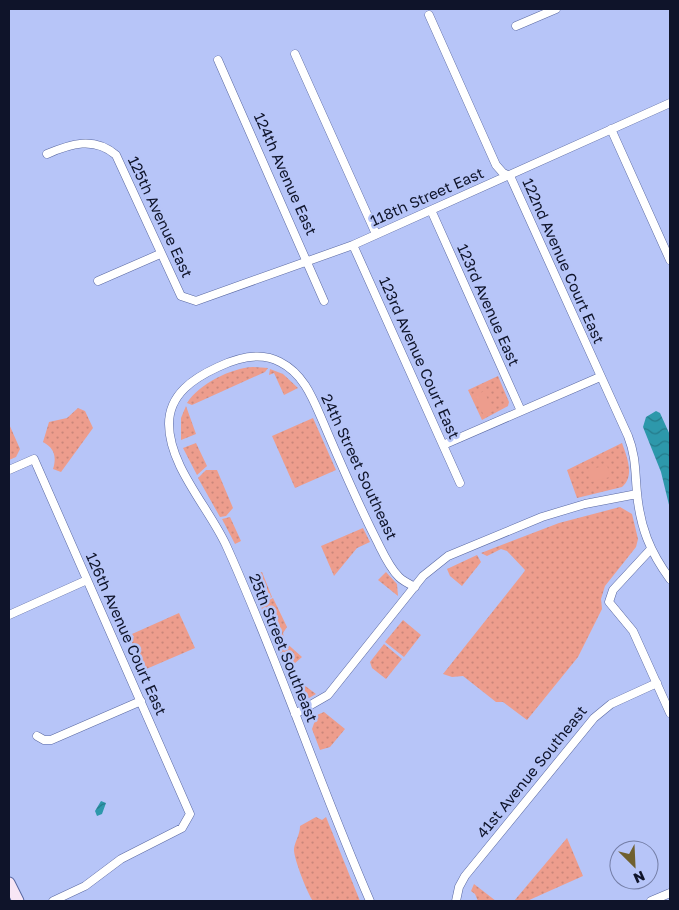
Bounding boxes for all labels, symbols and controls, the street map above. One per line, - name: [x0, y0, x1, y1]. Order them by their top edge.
- street label: 124th Avenue East: [251, 110, 321, 238]
- street label: 125th Avenue East: [125, 153, 197, 280]
- street label: 118th Street East: [367, 163, 486, 229]
- street label: 122nd Avenue Court East: [519, 175, 609, 346]
- street label: 123rd Avenue East: [454, 241, 524, 368]
- street label: 123rd Avenue Court East: [376, 274, 464, 442]
- street label: 24th Street Southeast: [318, 391, 402, 542]
- street label: 126th Avenue Court East: [83, 549, 171, 718]
- street label: 25th Street Southeast: [246, 571, 322, 725]
- street label: 41st Avenue Southeast: [472, 702, 590, 841]
- north arrow: [609, 840, 659, 890]
- text: N: [631, 867, 648, 887]

